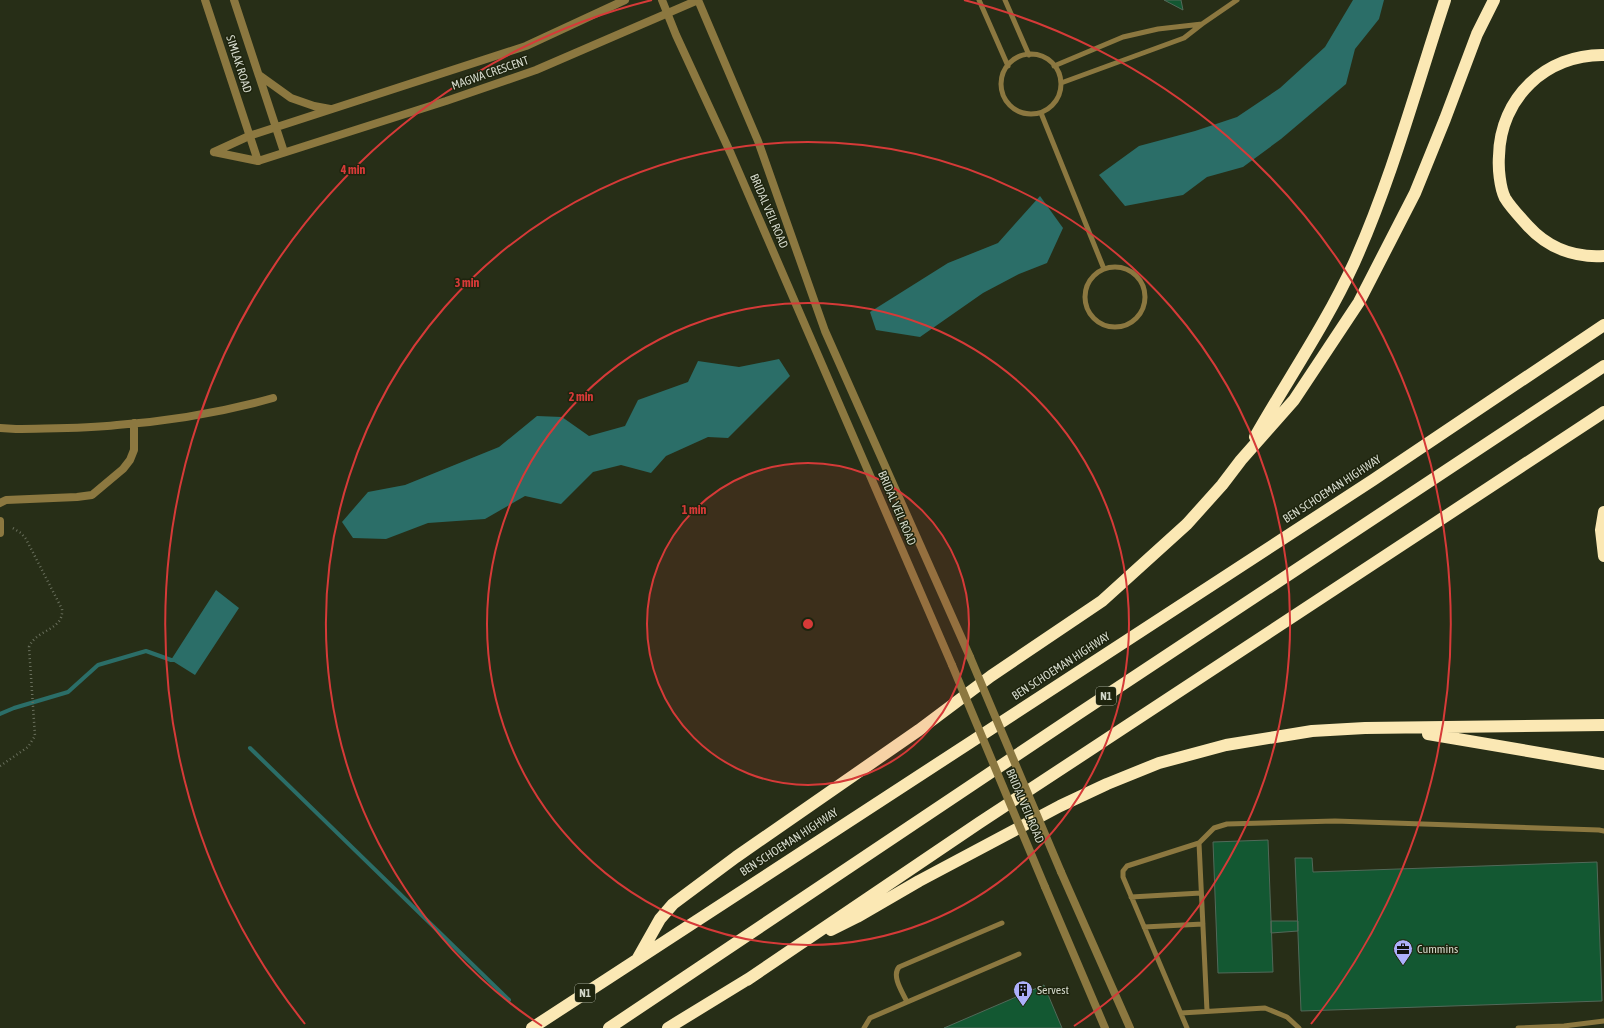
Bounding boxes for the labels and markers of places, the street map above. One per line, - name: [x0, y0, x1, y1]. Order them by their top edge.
- centre of rings: [801, 617, 815, 631]
- office icon: Cummins: [1392, 938, 1414, 966]
- place label: Cummins: [1417, 942, 1458, 956]
- building icon: Servest: [1012, 979, 1034, 1007]
- place label: Servest: [1037, 983, 1070, 997]

